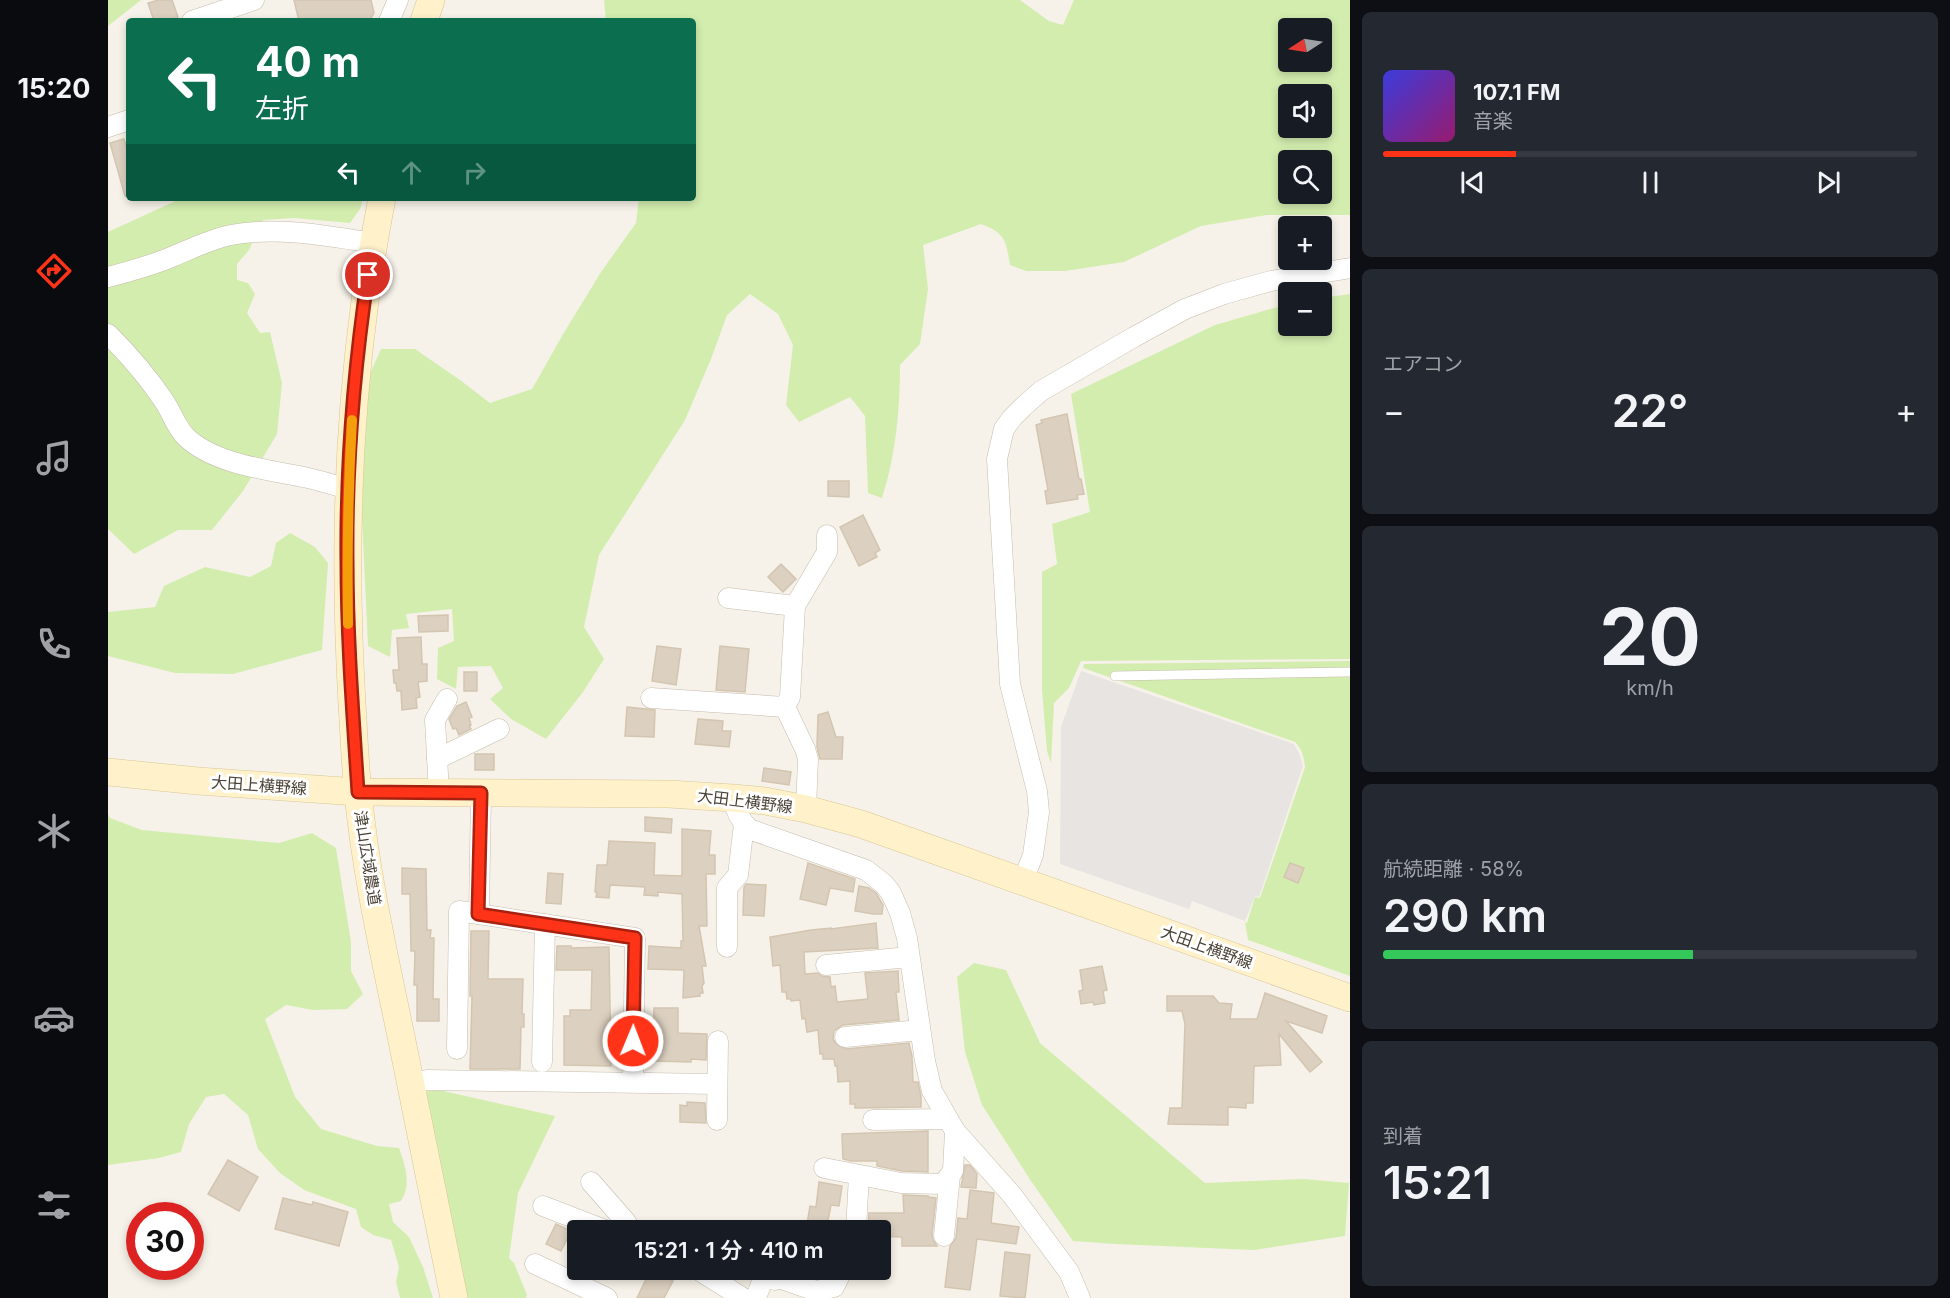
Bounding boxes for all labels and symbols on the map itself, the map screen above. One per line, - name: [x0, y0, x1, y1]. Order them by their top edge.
- north arrow: [1278, 18, 1332, 72]
- pin: [342, 249, 393, 300]
- street label: 大田上横野線: [210, 772, 308, 798]
- street label: 大田上横野線: [696, 785, 794, 817]
- street label: 津山広域農道: [351, 809, 385, 907]
- street label: 大田上横野線: [1158, 921, 1256, 973]
- position arrow: [601, 1009, 665, 1073]
- speed limit sign: 30: [126, 1202, 204, 1280]

